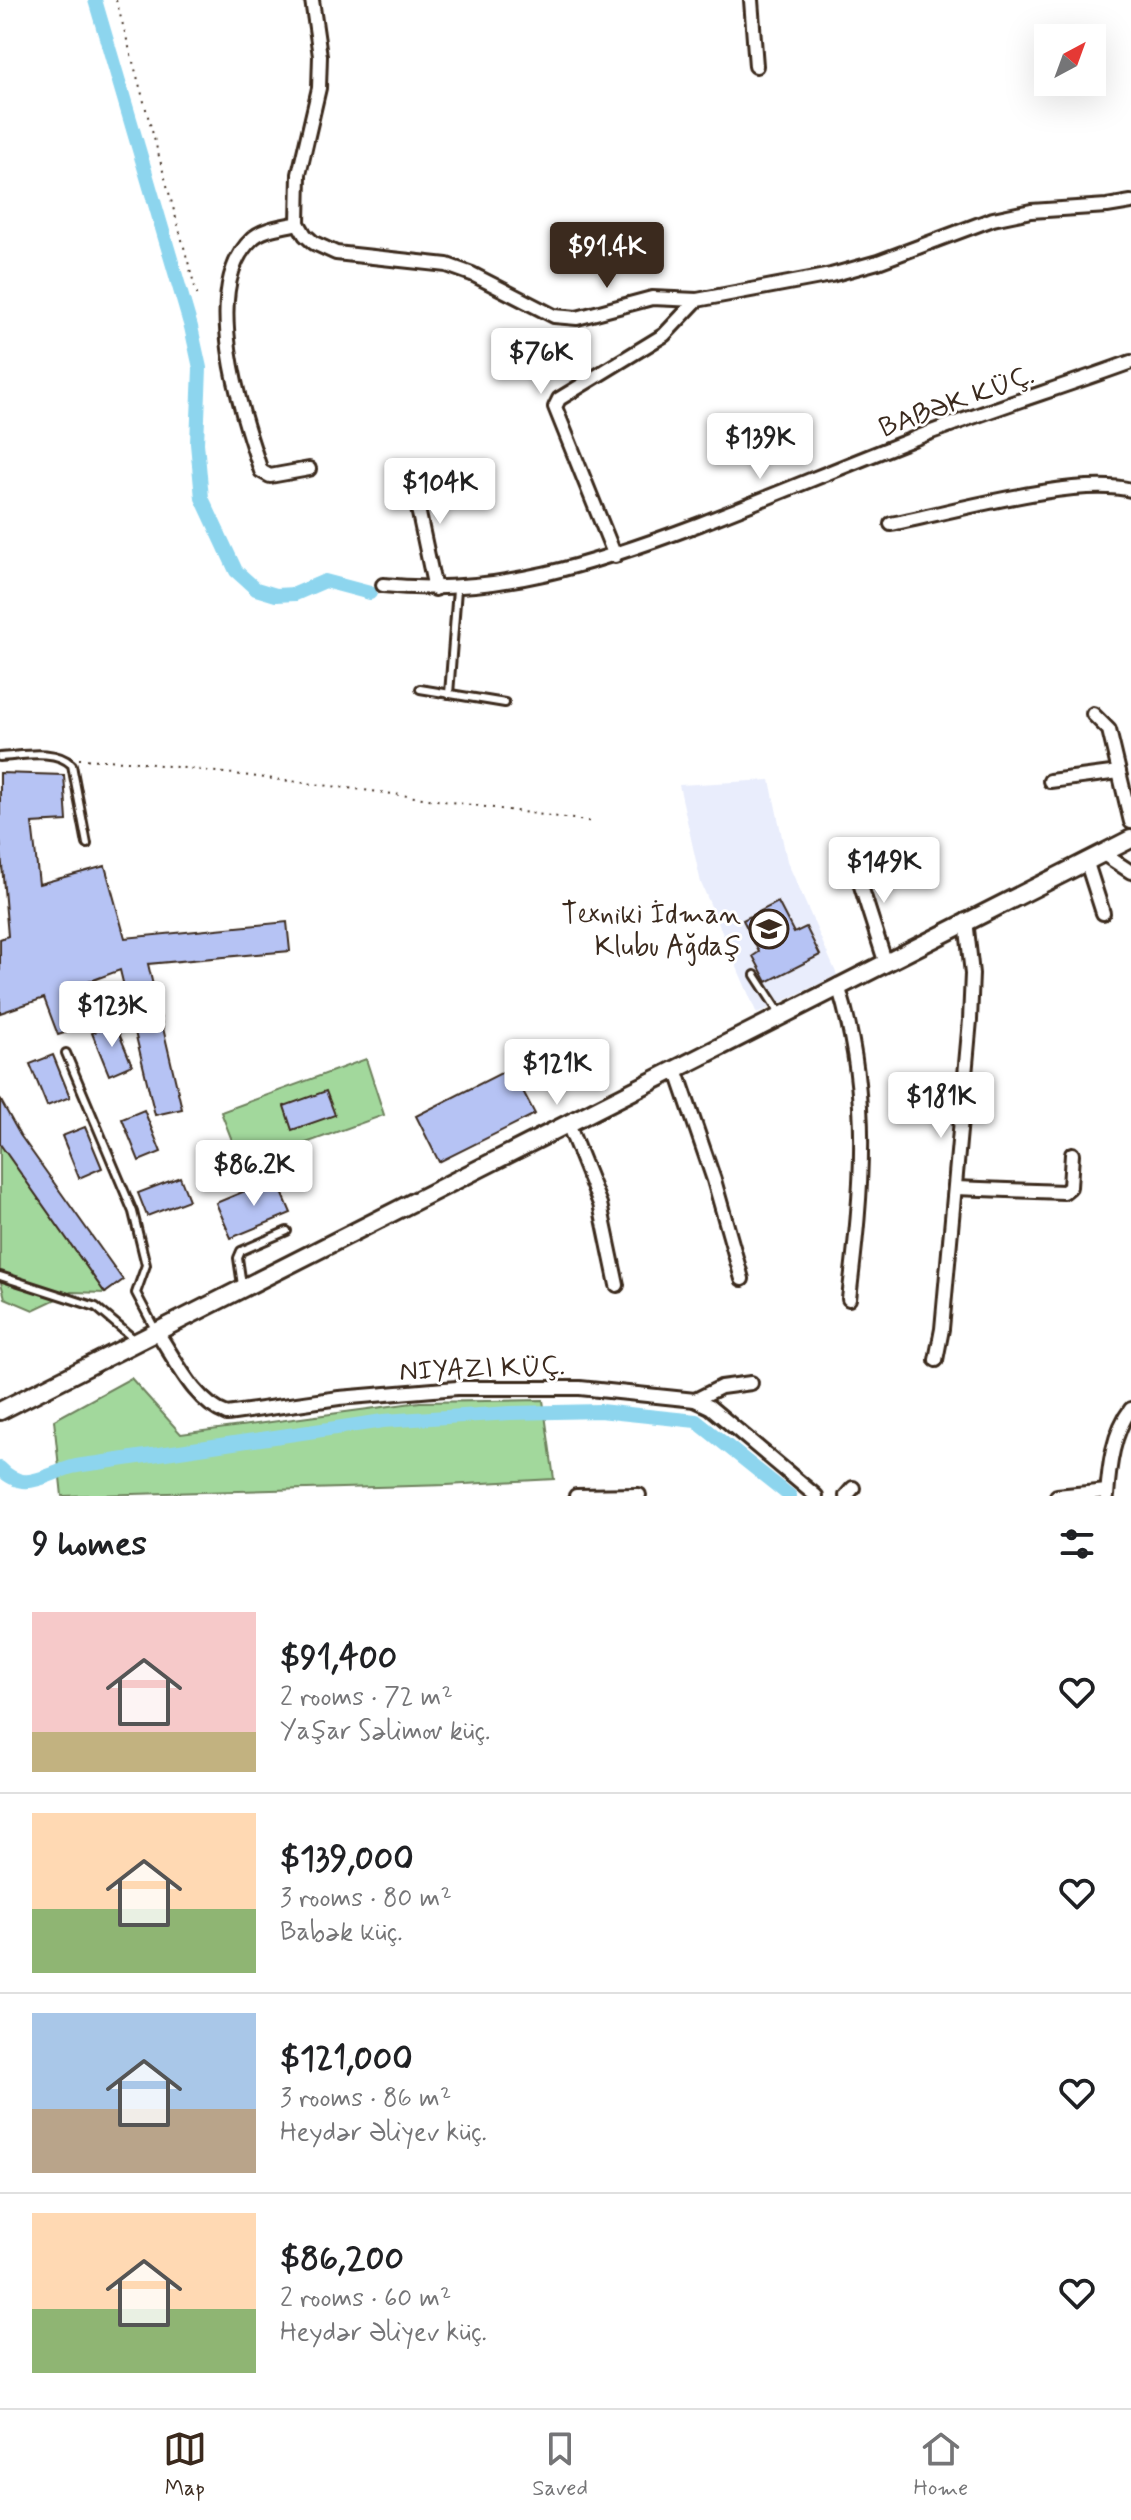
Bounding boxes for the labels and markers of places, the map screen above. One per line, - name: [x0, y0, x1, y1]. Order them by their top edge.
- pin: $91.4K: [542, 222, 672, 290]
- pin: $76K: [494, 328, 588, 396]
- pin: $139K: [704, 413, 816, 481]
- pin: $104K: [384, 458, 496, 526]
- pin: $149K: [828, 837, 940, 905]
- place label: Texniki İdman Klubu Ağdaş: [561, 897, 741, 966]
- school or university icon: Texniki İdman Klubu Ağdaş: [748, 908, 790, 950]
- pin: $123K: [56, 981, 168, 1049]
- pin: $121K: [501, 1039, 613, 1107]
- pin: $181K: [885, 1072, 997, 1140]
- pin: $86.2K: [189, 1140, 319, 1208]

